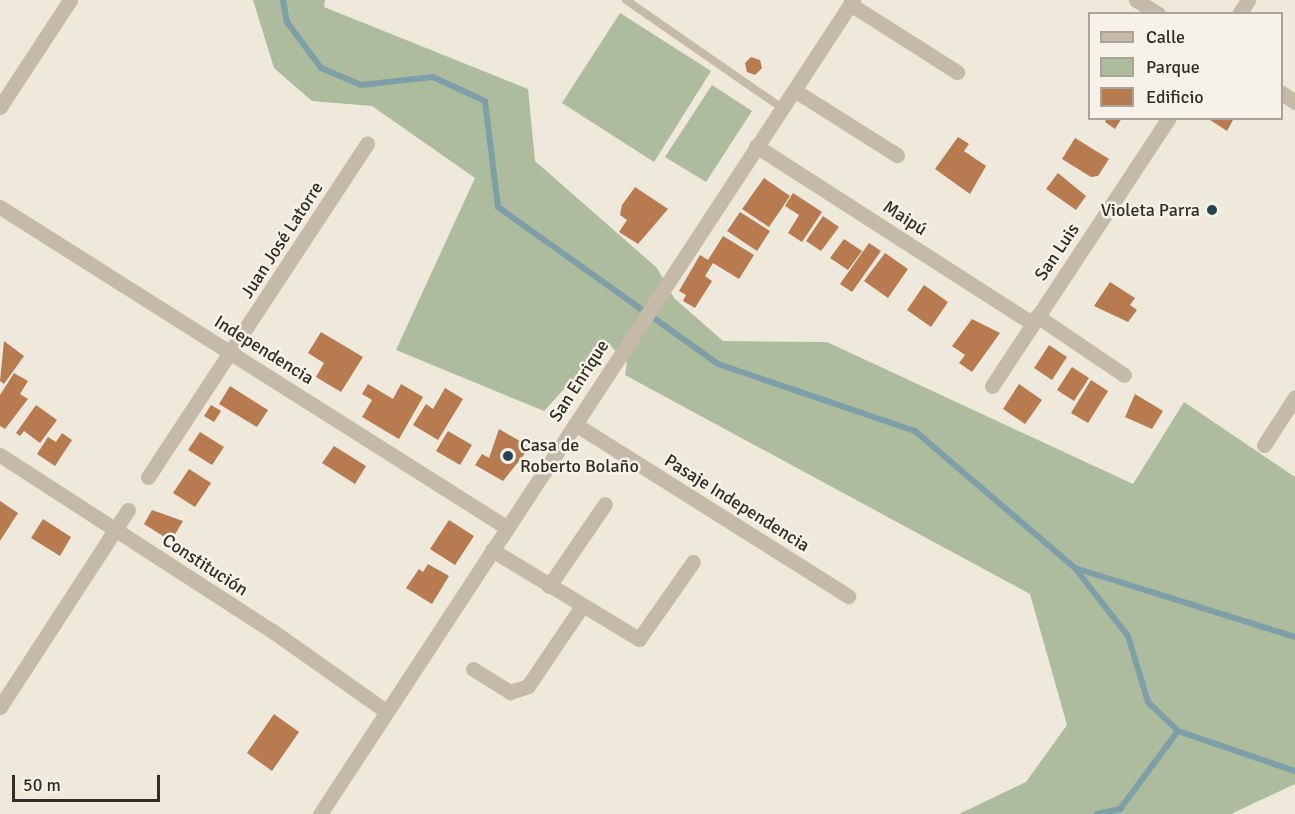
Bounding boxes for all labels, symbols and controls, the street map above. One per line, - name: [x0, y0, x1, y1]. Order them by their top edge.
- legend: [1088, 12, 1283, 120]
- text: Calle: [1146, 26, 1185, 48]
- text: Parque: [1146, 56, 1200, 78]
- text: Edificio: [1146, 86, 1204, 108]
- street label: Juan José Latorre: [236, 178, 328, 302]
- street label: Maipú: [879, 196, 931, 240]
- place label: Violeta Parra: [1101, 199, 1200, 221]
- marker: Violeta Parra: [1205, 203, 1219, 217]
- street label: San Luis: [1030, 219, 1084, 285]
- street label: Independencia: [210, 311, 318, 389]
- street label: San Enrique: [545, 336, 613, 426]
- place label: Casa de Roberto Bolaño: [520, 435, 639, 478]
- marker: Casa de Roberto Bolaño: [501, 449, 515, 463]
- street label: Pasaje Independencia: [660, 450, 814, 556]
- street label: Constitución: [158, 529, 252, 601]
- scale bar: [15, 763, 164, 801]
- text: 50 m: [23, 774, 61, 796]

